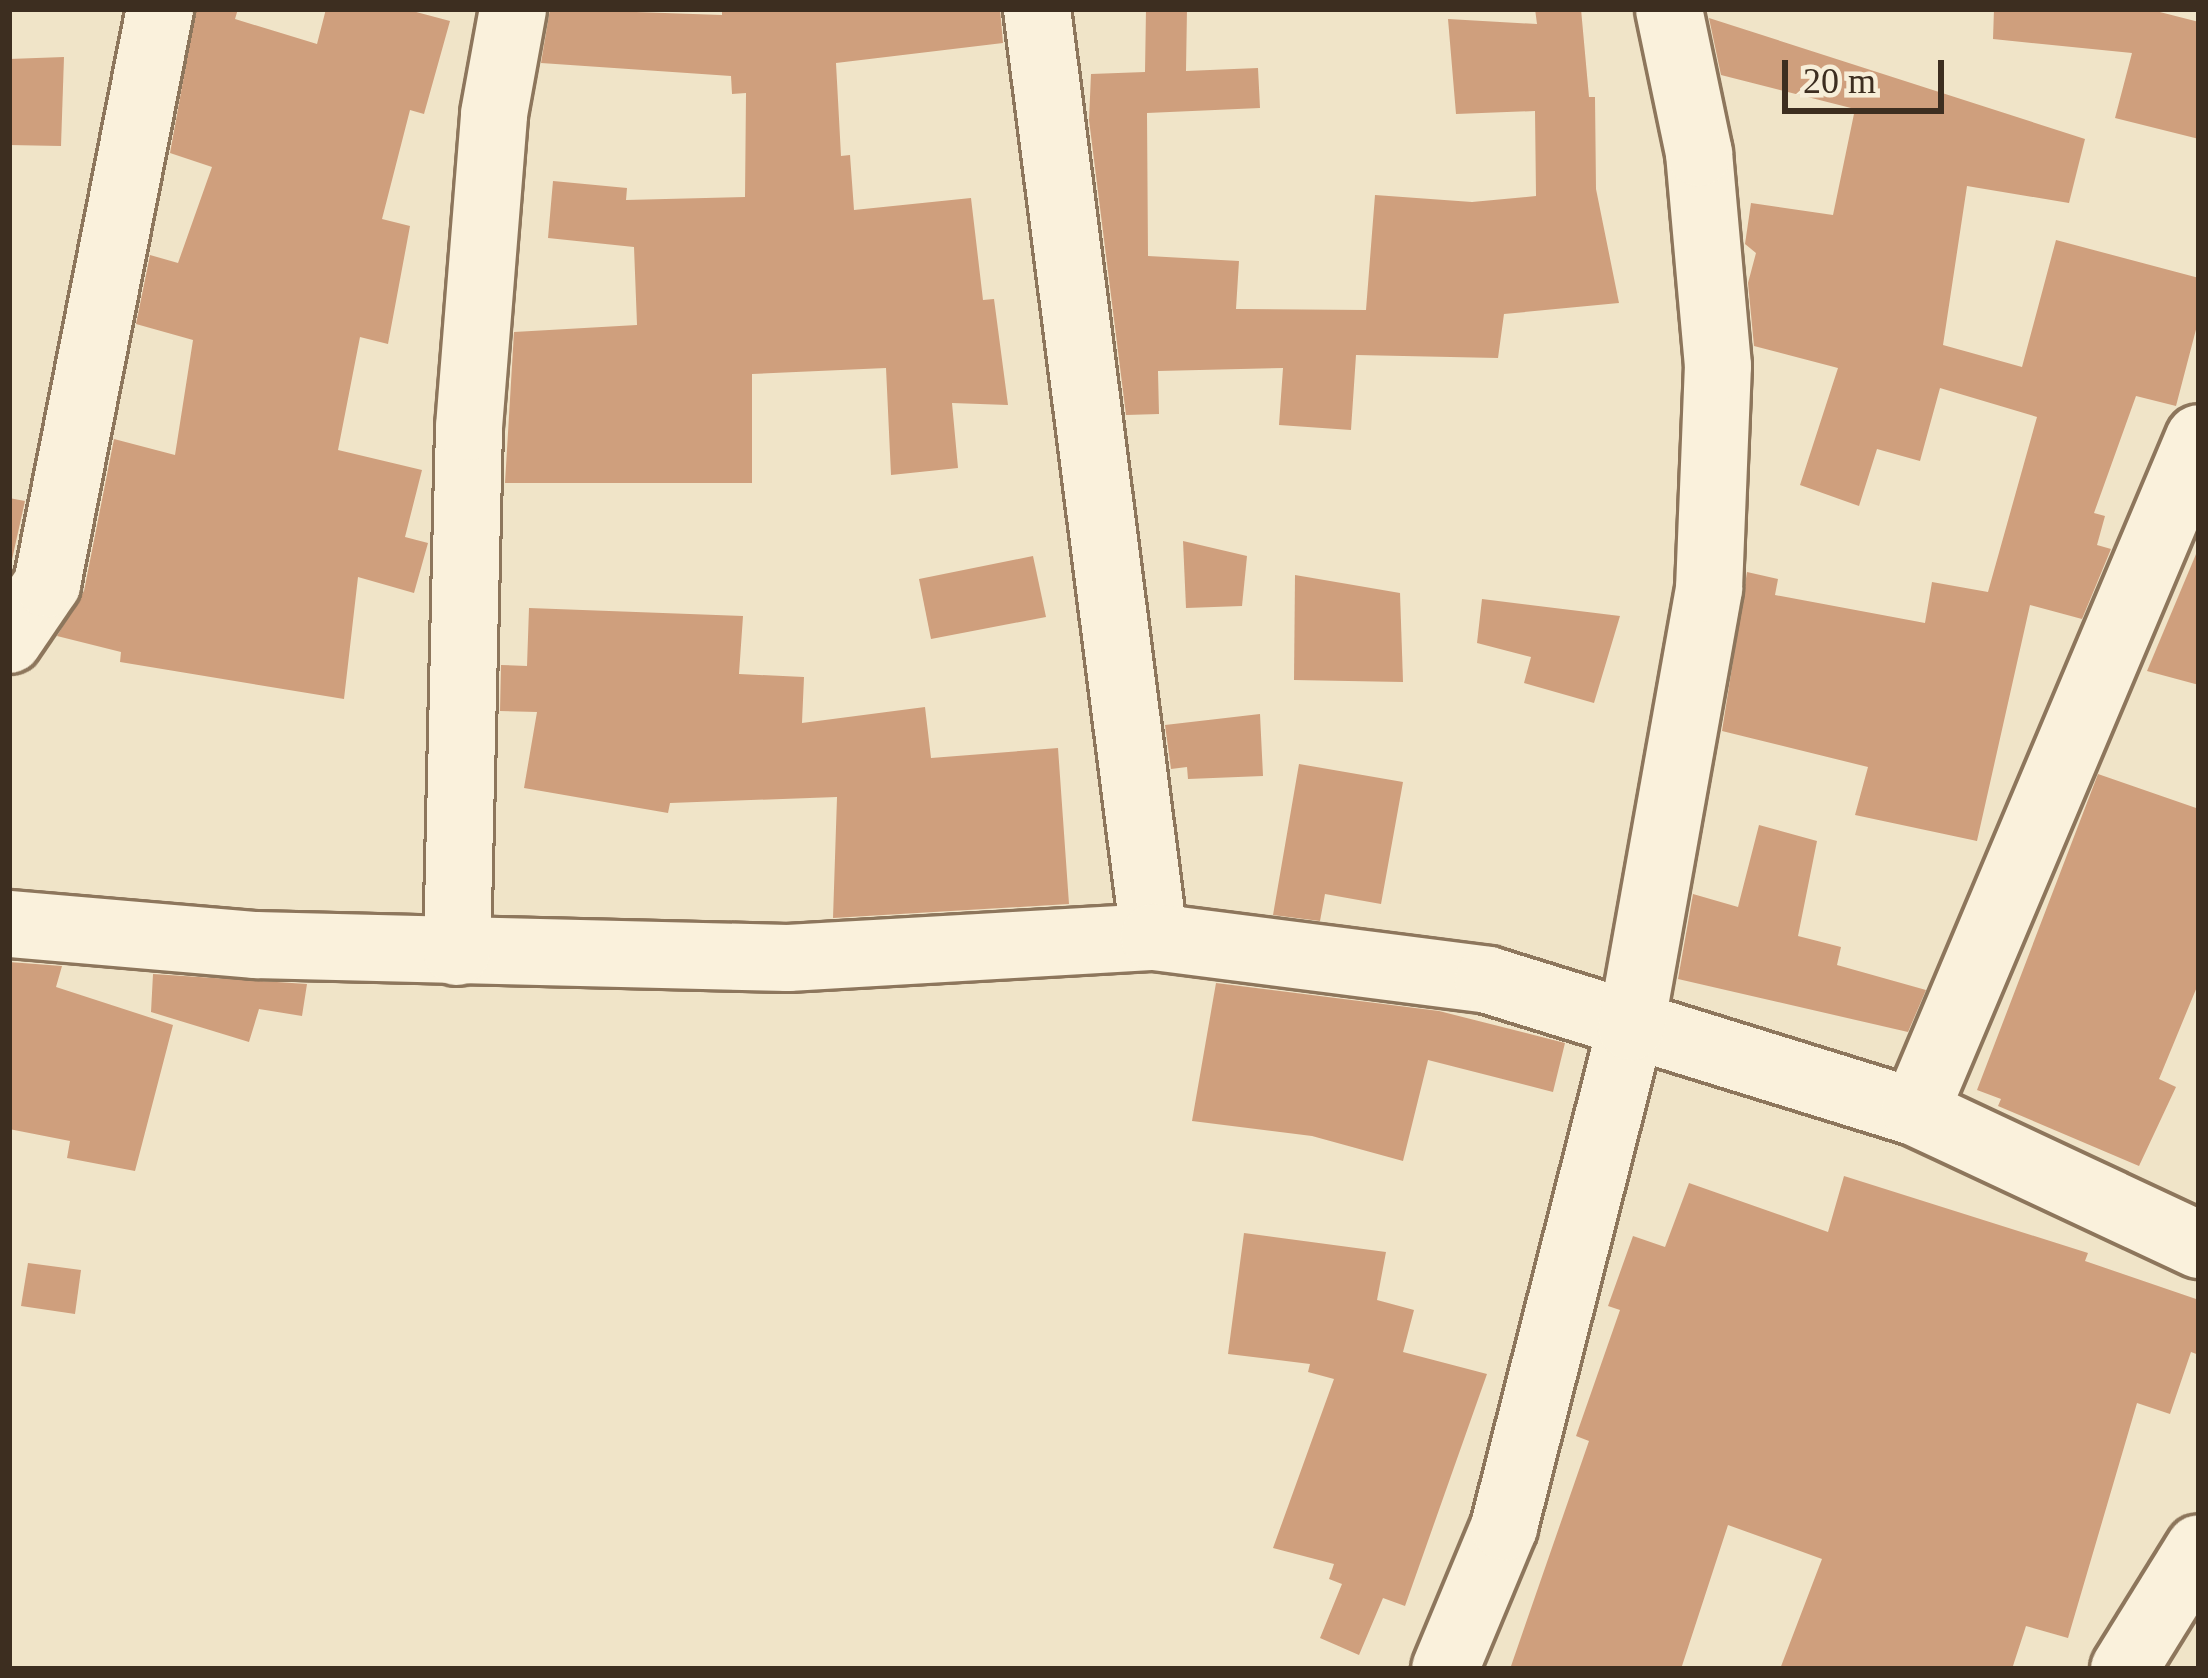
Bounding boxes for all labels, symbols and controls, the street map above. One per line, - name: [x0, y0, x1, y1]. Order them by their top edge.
- scale bar: [1788, 36, 1950, 110]
- text: 20 m: [1803, 61, 1876, 101]

